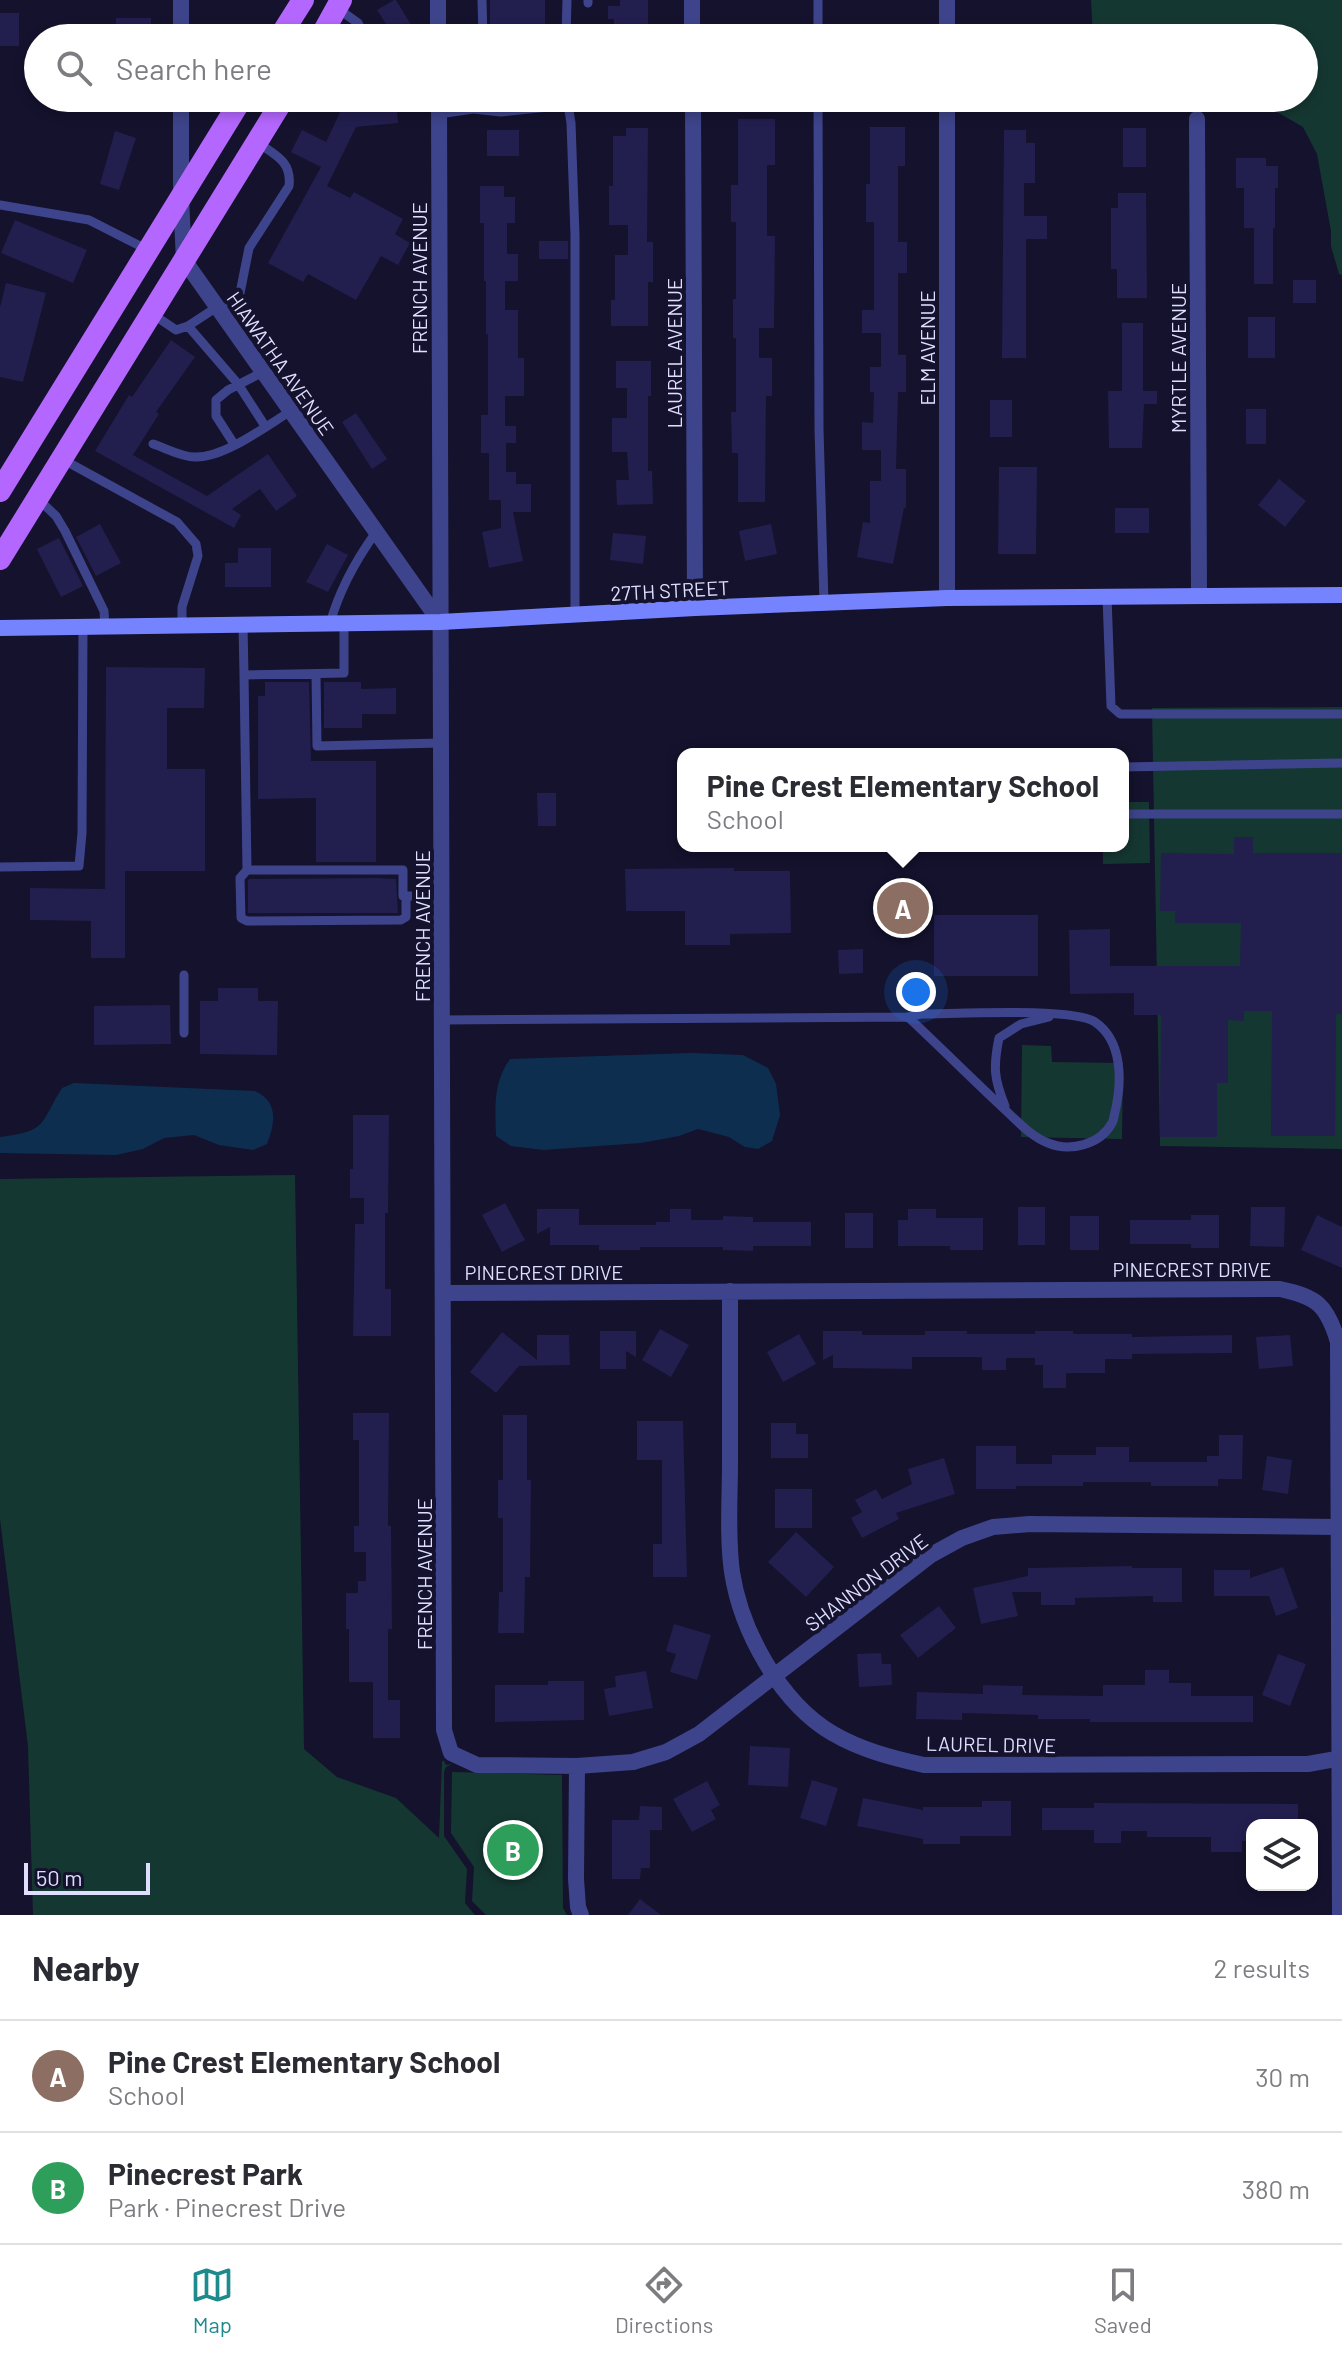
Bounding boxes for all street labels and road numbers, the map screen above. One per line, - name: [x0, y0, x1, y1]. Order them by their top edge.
- street label: FRENCH AVENUE: [407, 202, 431, 354]
- street label: LAUREL AVENUE: [662, 278, 686, 428]
- street label: MYRTLE AVENUE: [1166, 283, 1190, 433]
- street label: HIAWATHA AVENUE: [222, 286, 340, 440]
- street label: ELM AVENUE: [915, 290, 939, 406]
- street label: 27TH STREET: [610, 575, 730, 605]
- street label: FRENCH AVENUE: [410, 850, 434, 1002]
- street label: PINECREST DRIVE: [1113, 1257, 1271, 1281]
- street label: PINECREST DRIVE: [465, 1260, 623, 1284]
- street label: FRENCH AVENUE: [412, 1498, 436, 1650]
- street label: SHANNON DRIVE: [800, 1528, 932, 1636]
- street label: LAUREL DRIVE: [926, 1731, 1056, 1757]

